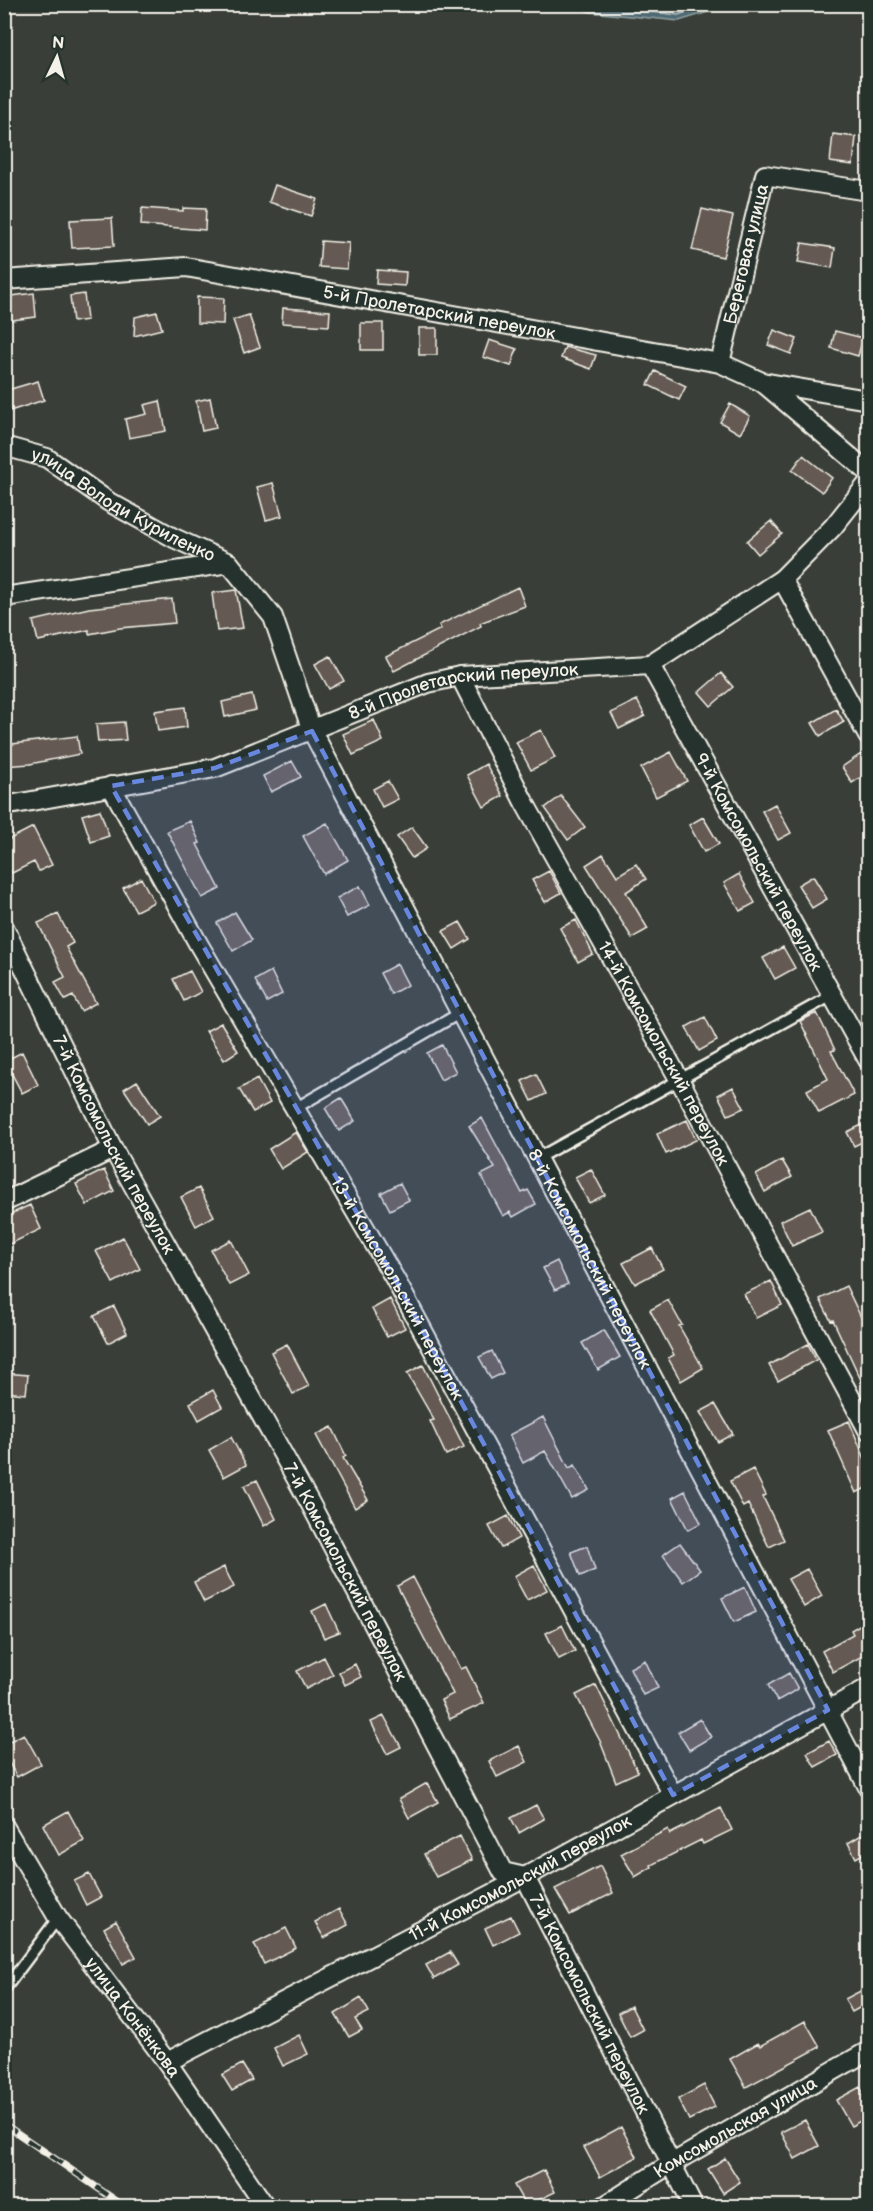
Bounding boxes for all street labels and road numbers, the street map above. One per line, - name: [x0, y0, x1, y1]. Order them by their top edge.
- street label: Береговая улица: [719, 182, 773, 326]
- street label: 5-й Пролетарский переулок: [322, 281, 558, 344]
- street label: улица Володи Куриленко: [29, 444, 218, 566]
- street label: 8-й Пролетарский переулок: [345, 659, 579, 724]
- street label: 9-й Комсомольский переулок: [690, 750, 827, 975]
- street label: 14-й Комсомольский переулок: [594, 938, 734, 1170]
- street label: 7-й Комсомольский переулок: [48, 1032, 180, 1258]
- street label: 8-й Комсомольский переулок: [523, 1145, 657, 1373]
- street label: 13-й Комсомольский переулок: [326, 1172, 469, 1404]
- street label: 7-й Комсомольский переулок: [279, 1459, 412, 1685]
- street label: 11-й Комсомольский переулок: [405, 1810, 635, 1946]
- street label: 7-й Комсомольский переулок: [525, 1891, 655, 2118]
- street label: улица Конёнкова: [81, 1953, 185, 2082]
- street label: Комсомольская улица: [650, 2072, 821, 2183]

